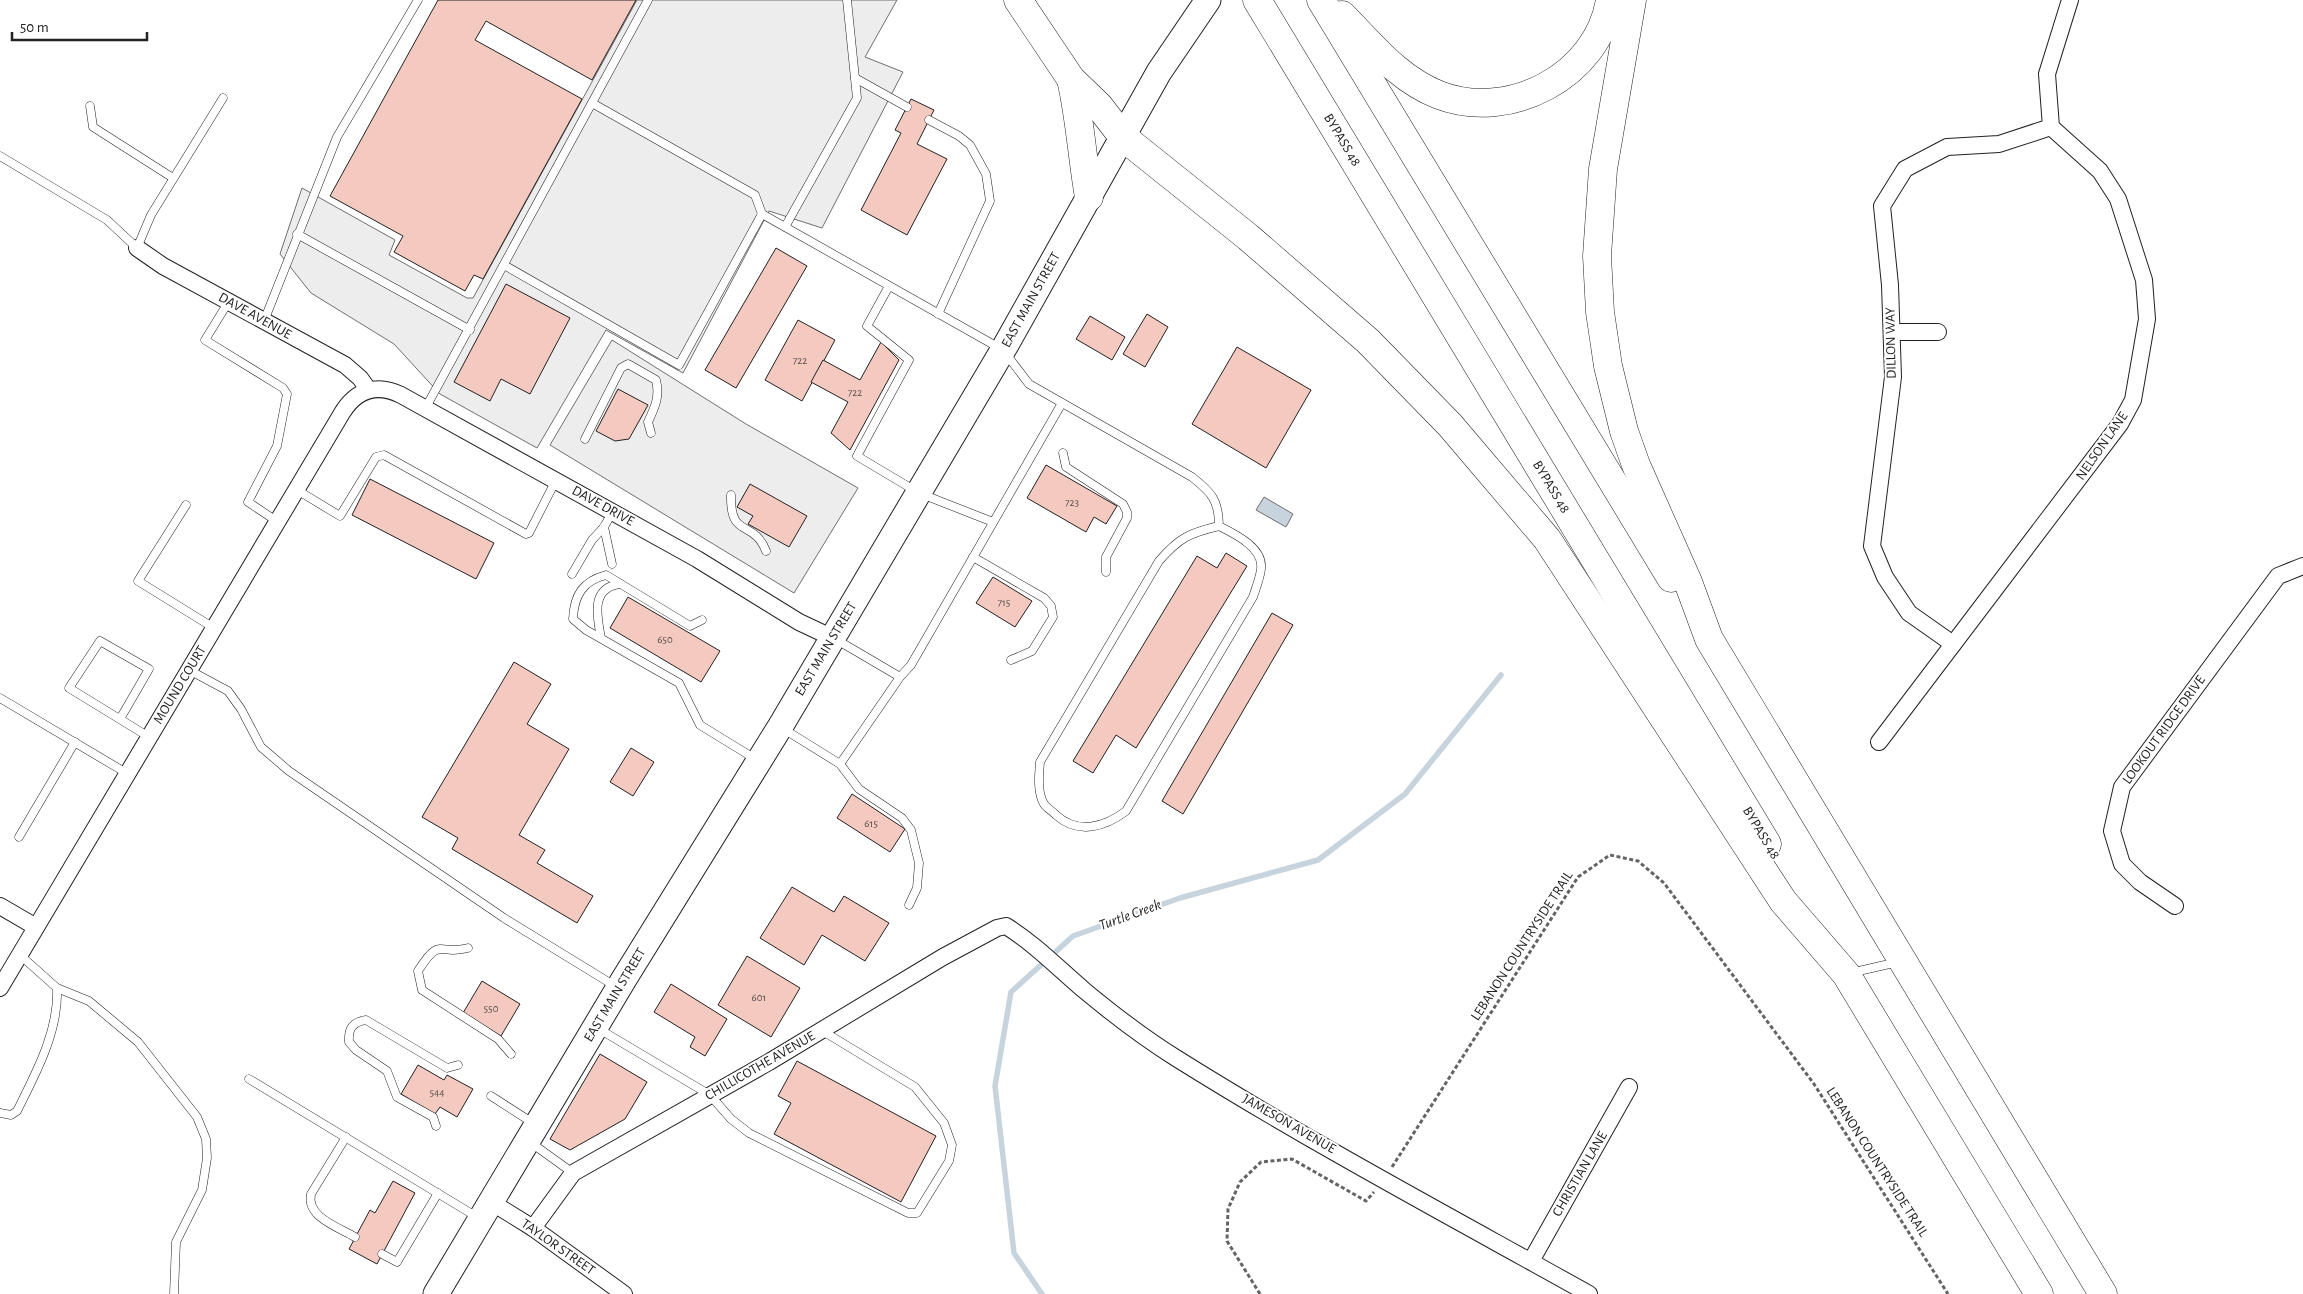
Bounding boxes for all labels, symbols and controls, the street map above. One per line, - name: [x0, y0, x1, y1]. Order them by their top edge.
- scale bar: [12, 10, 148, 42]
- text: 50 m: [20, 20, 49, 35]
- street label: BYPASS 48: [1321, 111, 1363, 169]
- street label: EAST MAIN STREET: [999, 250, 1063, 350]
- street label: DAVE AVENUE: [216, 290, 294, 342]
- street label: DILLON WAY: [1883, 306, 1899, 379]
- house number: 722: [793, 355, 807, 366]
- house number: 722: [848, 387, 862, 398]
- street label: NELSON LANE: [2073, 409, 2131, 483]
- street label: BYPASS 48: [1530, 458, 1572, 516]
- street label: DAVE DRIVE: [570, 483, 637, 529]
- house number: 723: [1065, 497, 1080, 508]
- house number: 715: [998, 597, 1011, 608]
- street label: EAST MAIN STREET: [793, 600, 860, 698]
- house number: 650: [657, 634, 673, 645]
- street label: MOUND COURT: [151, 643, 209, 727]
- street label: LOOKOUT RIDGE DRIVE: [2120, 673, 2208, 787]
- street label: BYPASS 48: [1740, 804, 1782, 862]
- house number: 615: [864, 818, 878, 829]
- street label: LEBANON COUNTRYSIDE TRAIL: [1468, 869, 1576, 1023]
- water label: Turtle Creek: [1097, 897, 1163, 933]
- street label: EAST MAIN STREET: [582, 946, 649, 1044]
- house number: 601: [752, 992, 766, 1003]
- house number: 550: [483, 1003, 499, 1014]
- street label: CHILLICOTHE AVENUE: [703, 1029, 818, 1103]
- street label: LEBANON COUNTRYSIDE TRAIL: [1823, 1085, 1931, 1239]
- house number: 544: [429, 1087, 445, 1098]
- street label: JAMESON AVENUE: [1240, 1092, 1338, 1156]
- street label: CHRISTIAN LANE: [1550, 1129, 1610, 1219]
- street label: TAYLOR STREET: [519, 1216, 598, 1278]

